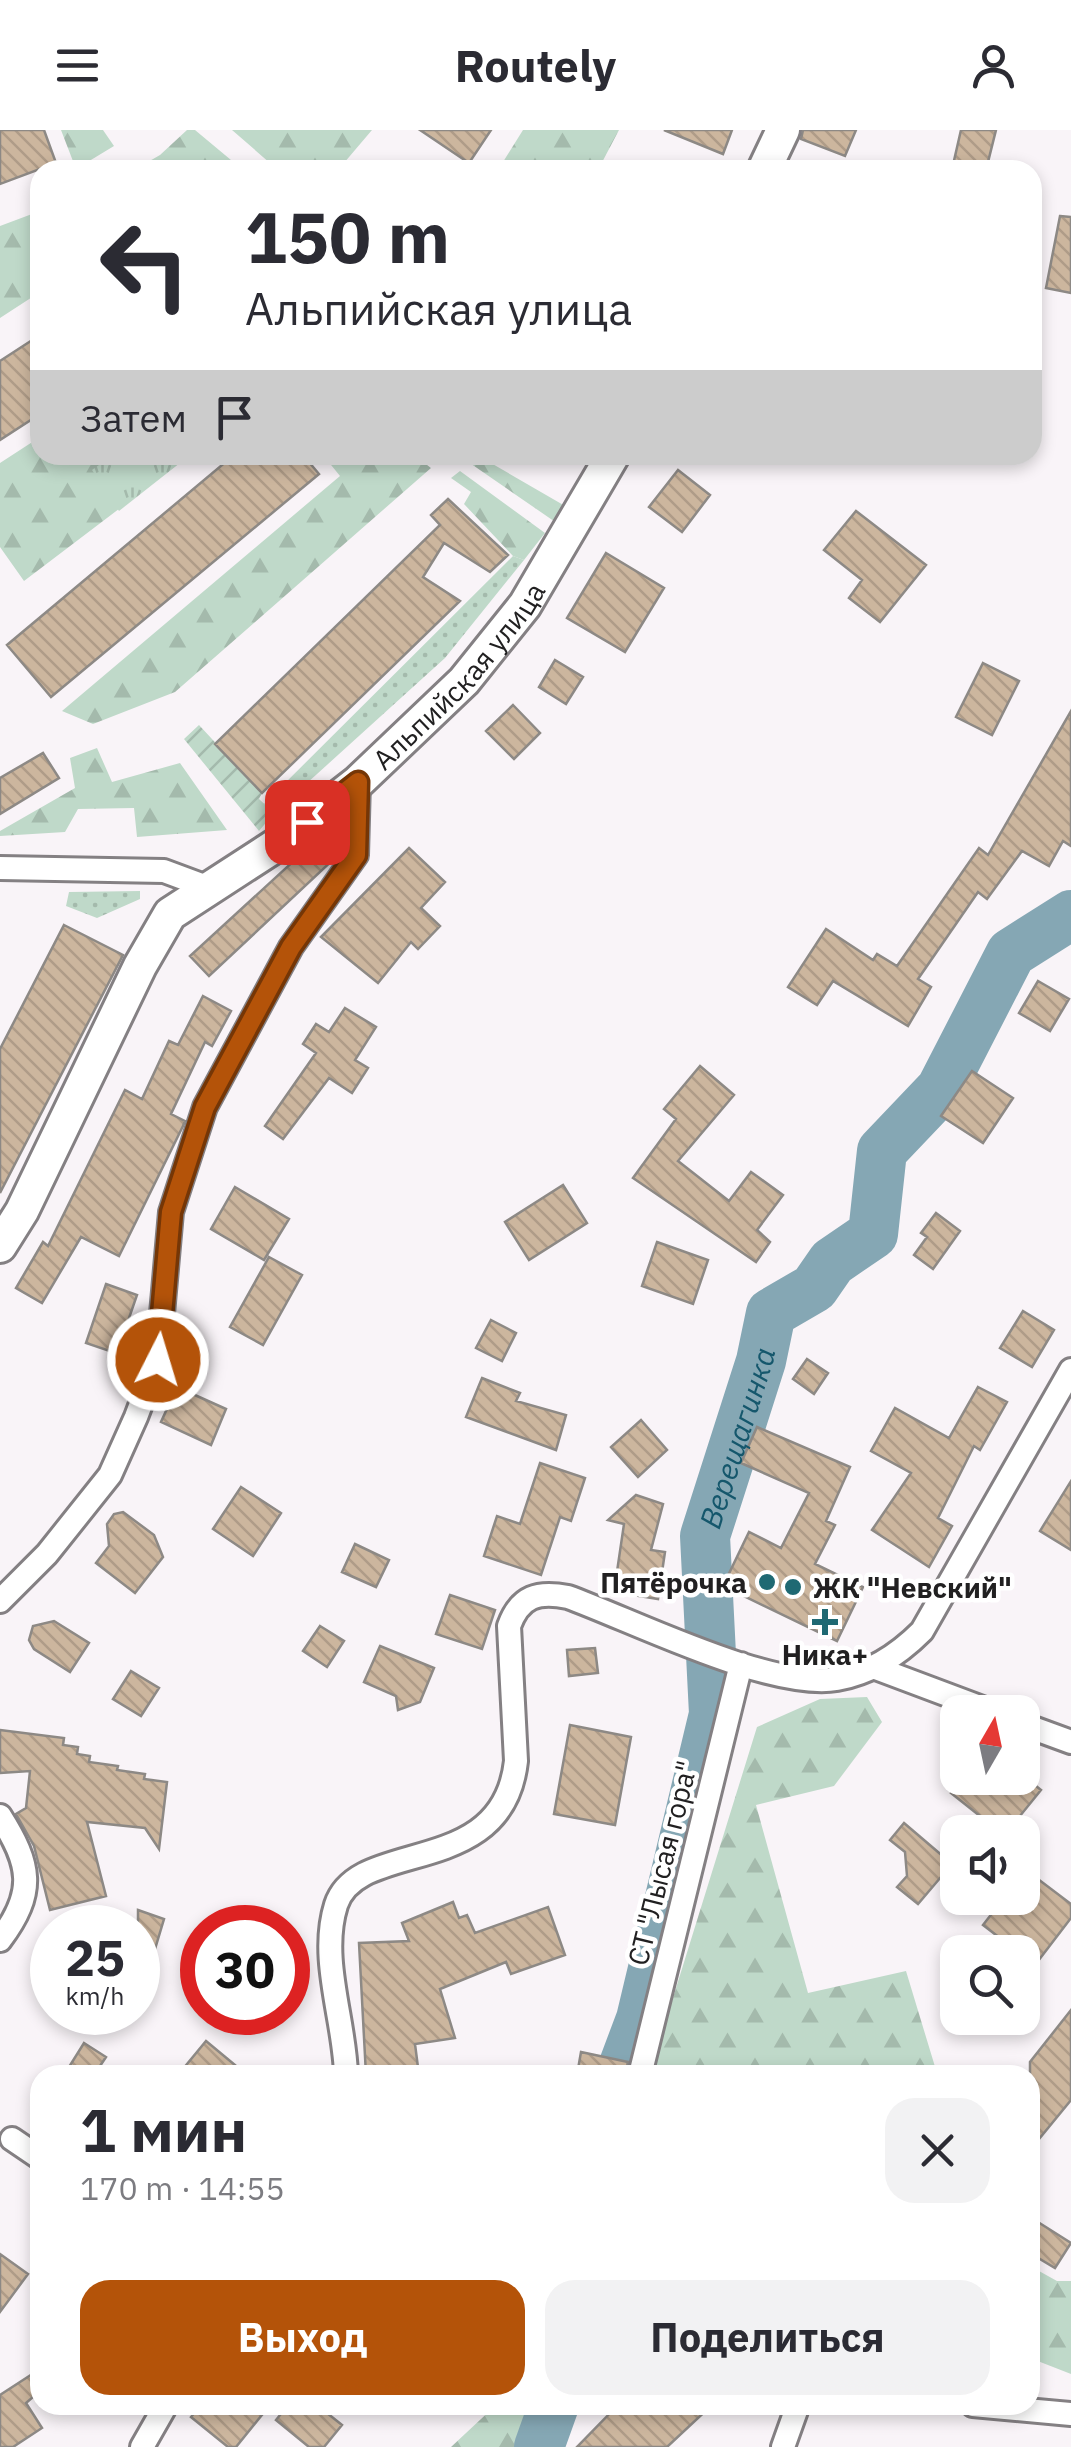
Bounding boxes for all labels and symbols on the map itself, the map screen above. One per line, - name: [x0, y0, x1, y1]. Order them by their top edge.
- street label: Альпийская улица: [364, 575, 553, 777]
- pin: [265, 780, 350, 865]
- position arrow: [106, 1308, 210, 1412]
- water label: Верещагинка: [689, 1344, 783, 1533]
- place label: Пятёрочка: [600, 1564, 747, 1601]
- place label: ЖК "Невский": [813, 1569, 1012, 1606]
- marker: Пятёрочка: [756, 1571, 778, 1593]
- marker: ЖК "Невский": [782, 1576, 804, 1598]
- marker: Ника+: [814, 1611, 836, 1633]
- place label: Ника+: [782, 1636, 868, 1673]
- north arrow: [940, 1695, 1040, 1795]
- street label: СТ "Лысая гора": [619, 1757, 705, 1969]
- speed limit sign: 30: [180, 1905, 310, 2035]

